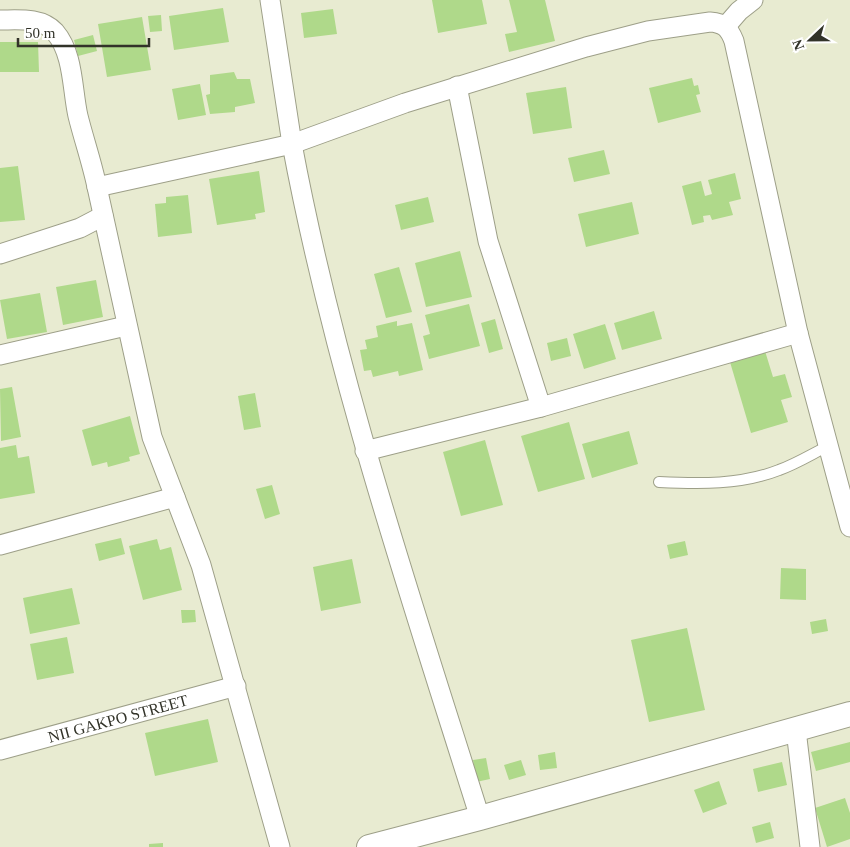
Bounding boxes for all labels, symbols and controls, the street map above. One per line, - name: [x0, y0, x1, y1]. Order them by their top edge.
- scale bar: [18, 15, 149, 47]
- north arrow: [785, 15, 835, 65]
- text: 50 m: [25, 25, 56, 41]
- text: N: [790, 37, 807, 52]
- street label: NII GAKPO STREET: [46, 691, 190, 745]

